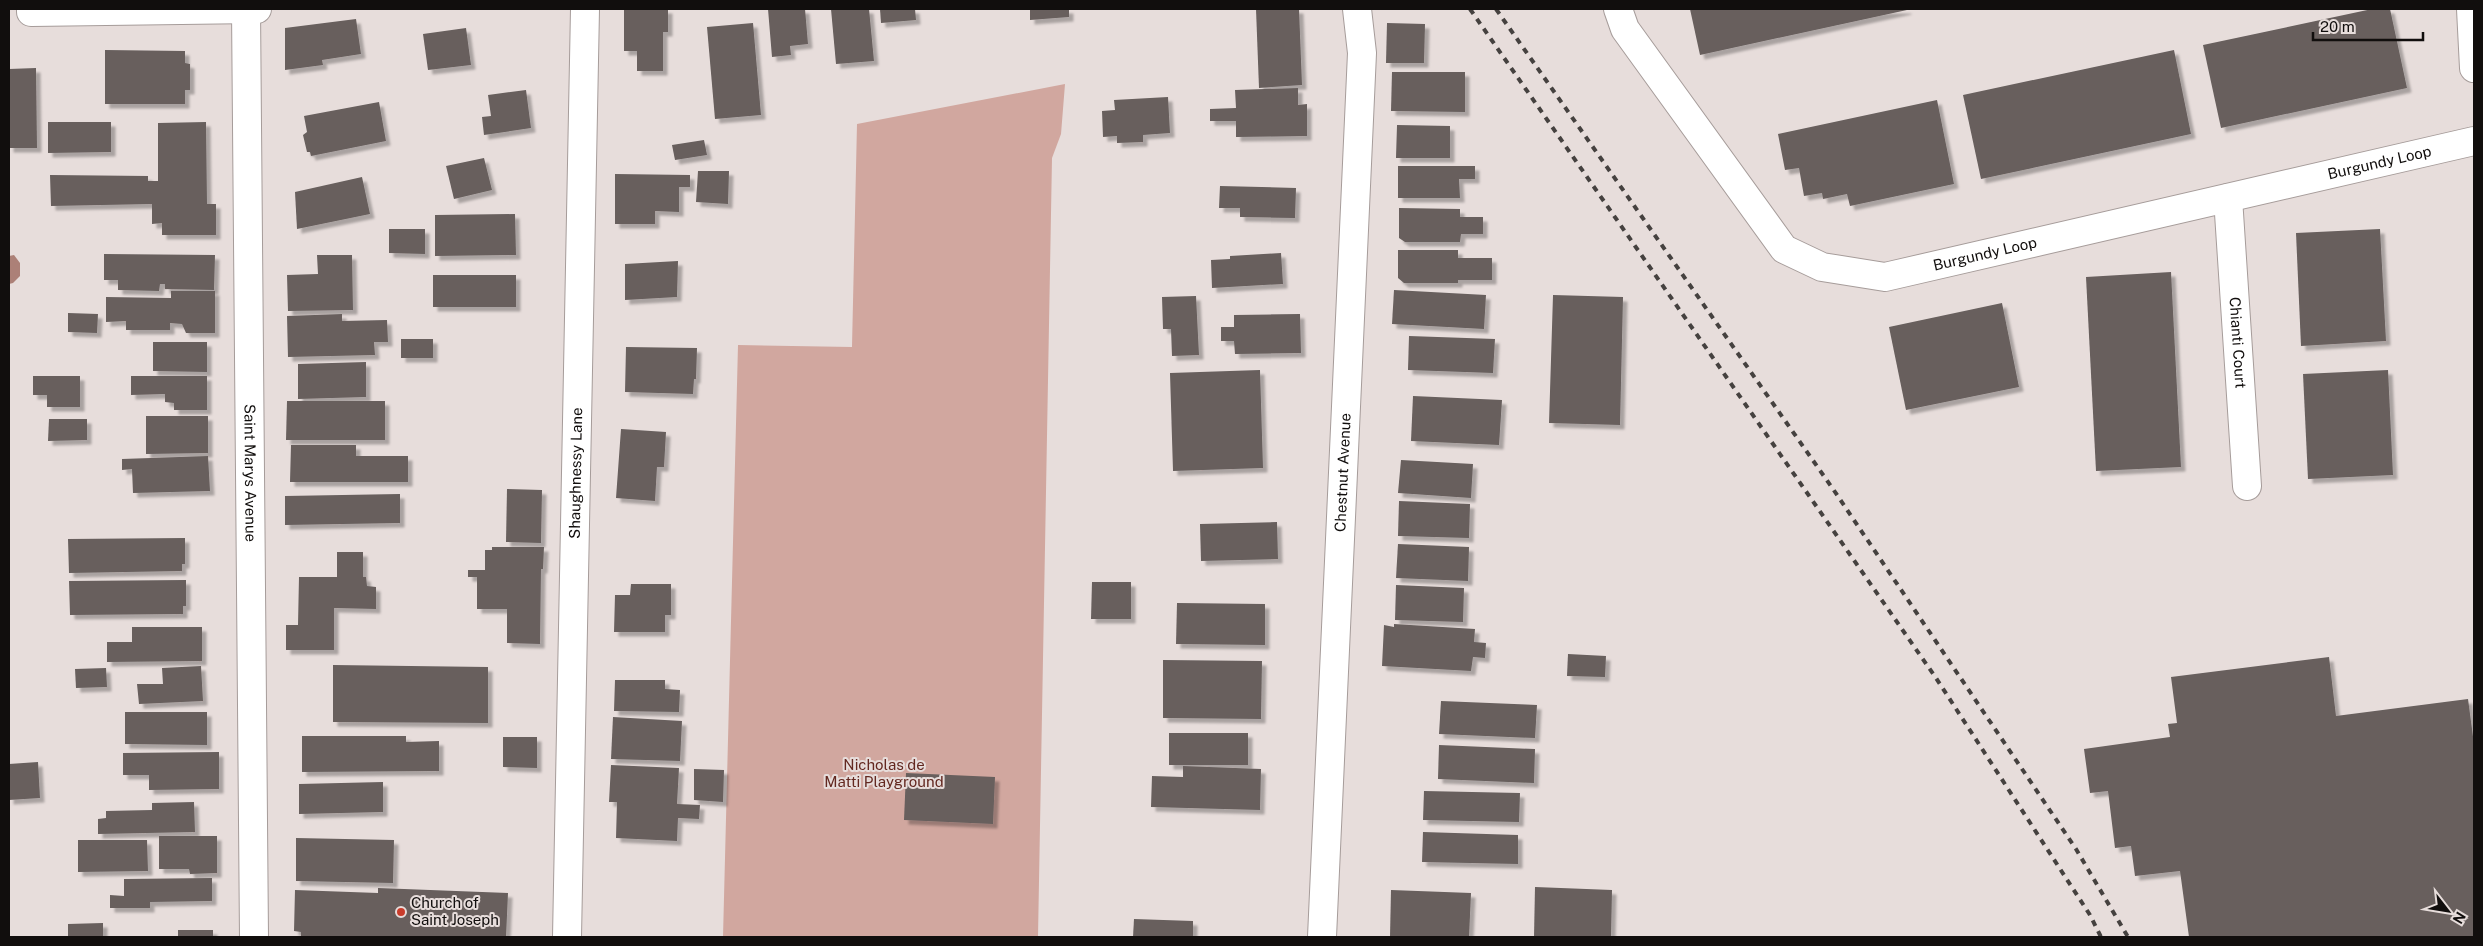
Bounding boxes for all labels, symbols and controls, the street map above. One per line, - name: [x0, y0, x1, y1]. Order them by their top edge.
- scale bar: [2313, 10, 2423, 42]
- text: 20 m: [2320, 18, 2355, 35]
- street label: Burgundy Loop: [2326, 142, 2433, 183]
- street label: Burgundy Loop: [1931, 233, 2038, 274]
- street label: Chianti Court: [2227, 296, 2250, 389]
- street label: Saint Marys Avenue: [241, 404, 260, 542]
- street label: Shaughnessy Lane: [566, 407, 585, 539]
- street label: Chestnut Avenue: [1331, 413, 1354, 532]
- park label: Nicholas de Matti Playground: [824, 756, 944, 790]
- north arrow: [2423, 886, 2473, 936]
- place label: Church of Saint Joseph: [411, 894, 499, 928]
- marker: Church of Saint Joseph: [395, 906, 407, 918]
- text: N: [2449, 909, 2469, 927]

